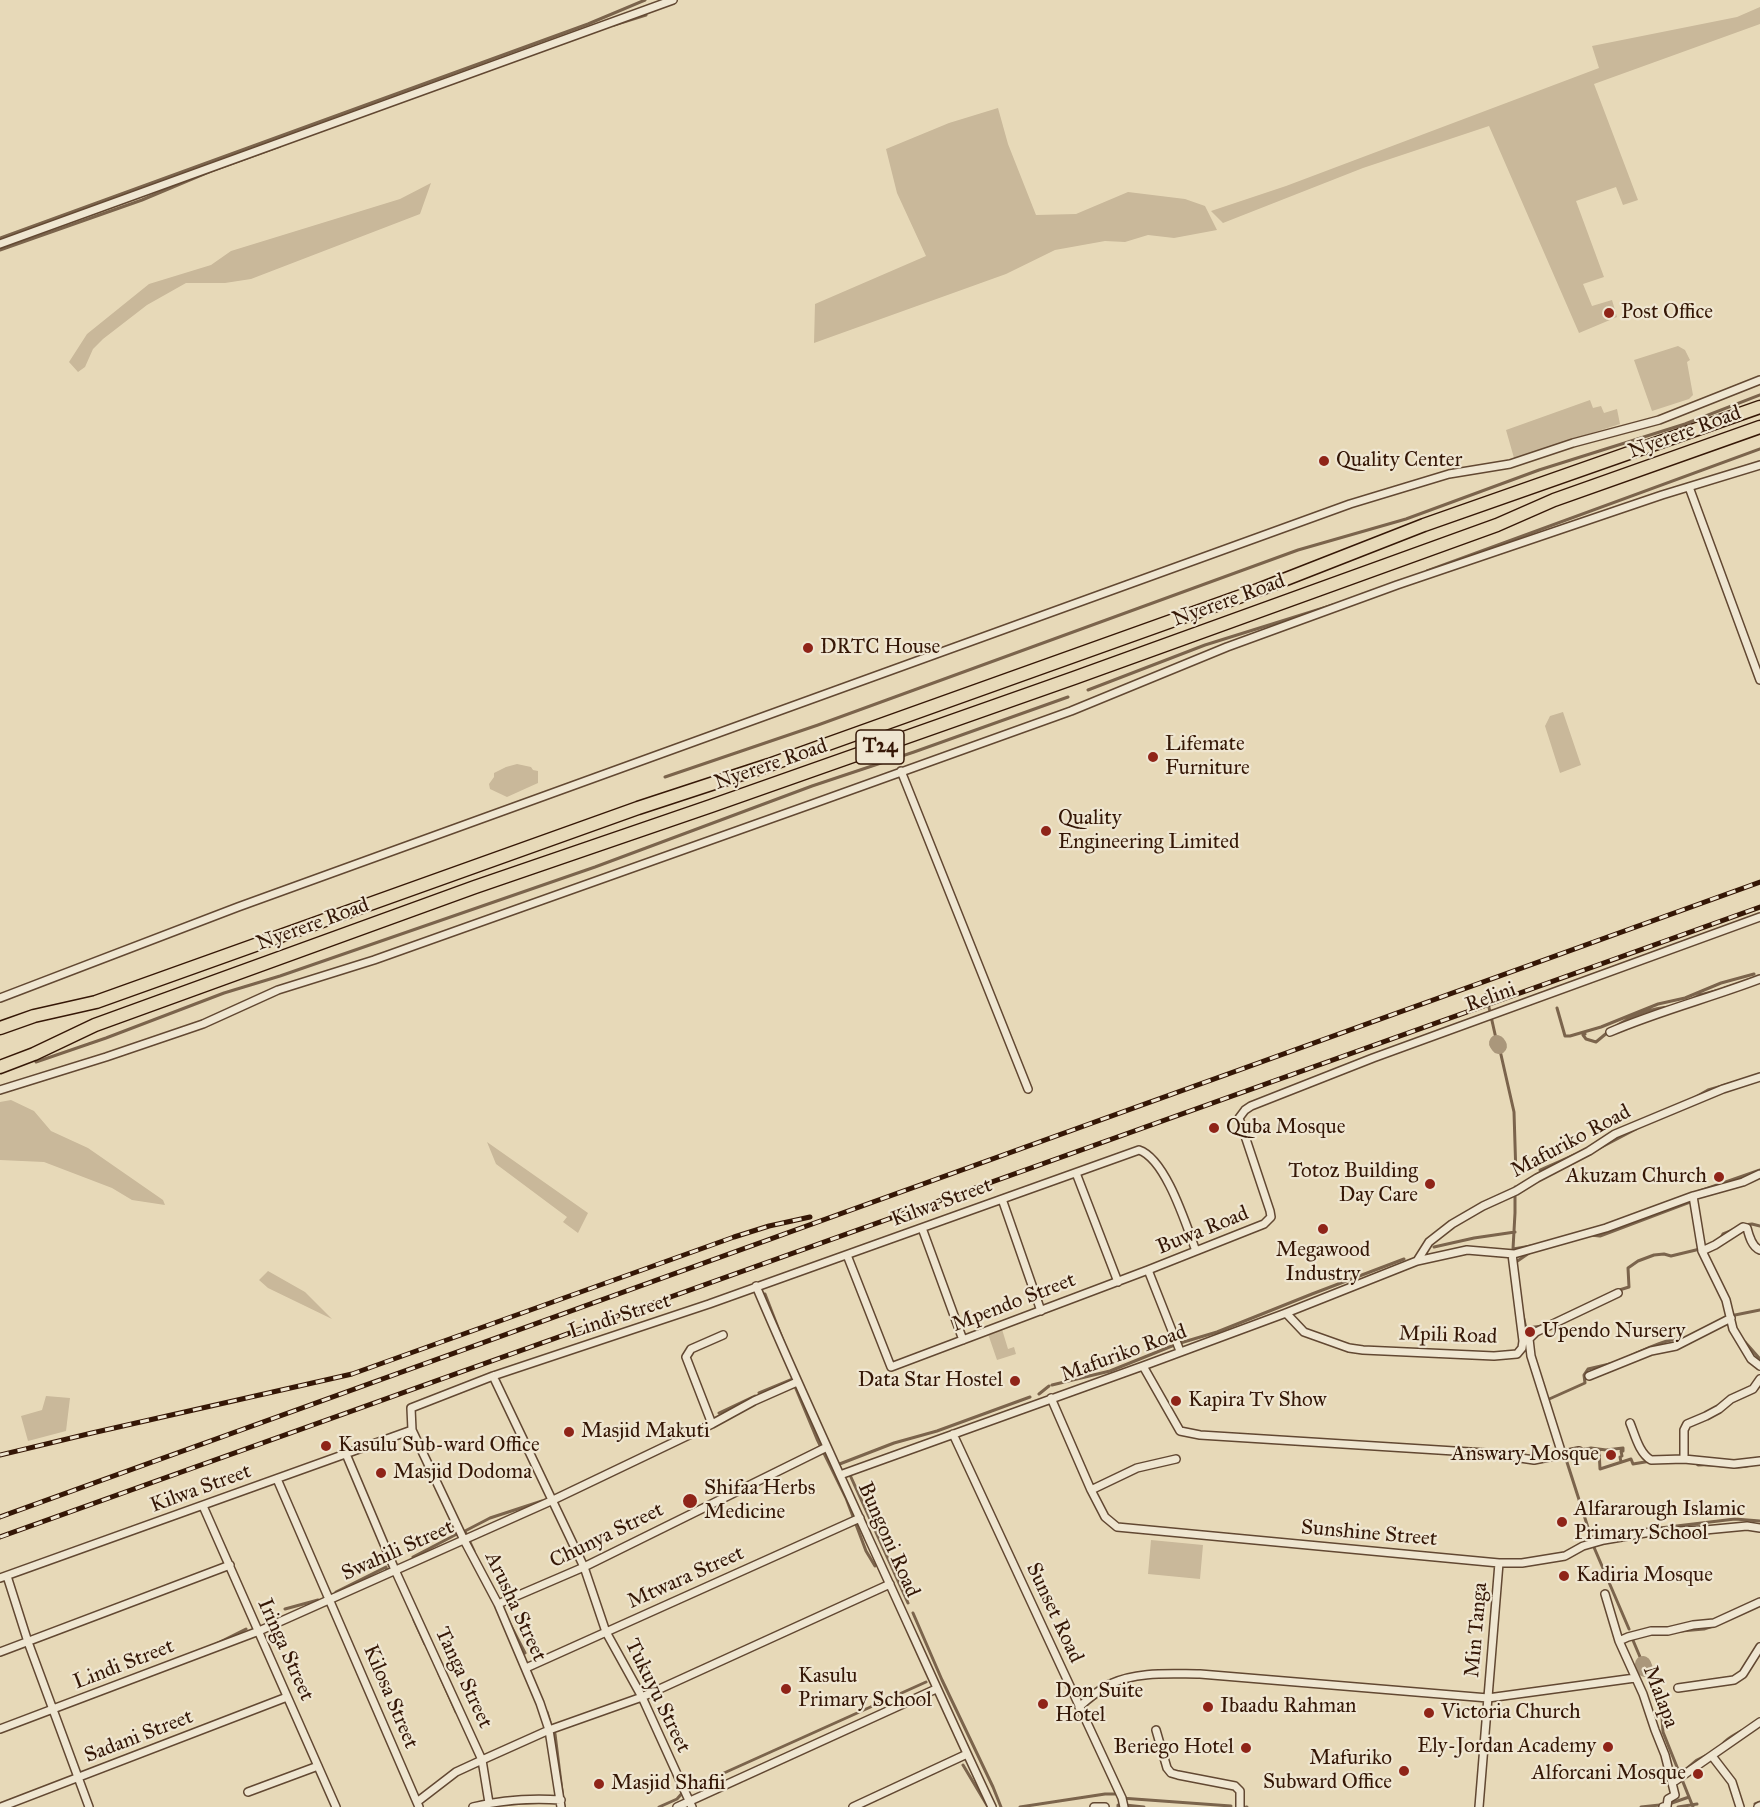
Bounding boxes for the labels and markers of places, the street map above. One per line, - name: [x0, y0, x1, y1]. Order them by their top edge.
- place label: Post Office: [1621, 300, 1713, 326]
- marker: Post Office: [1602, 306, 1616, 320]
- place label: Quality Center: [1336, 448, 1462, 474]
- marker: Quality Center: [1317, 454, 1331, 468]
- place label: DRTC House: [820, 635, 940, 661]
- marker: DRTC House: [801, 641, 815, 655]
- place label: Lifemate Furniture: [1165, 732, 1250, 782]
- marker: Lifemate Furniture: [1146, 750, 1160, 764]
- place label: Quality Engineering Limited: [1058, 806, 1239, 856]
- marker: Quality Engineering Limited: [1039, 824, 1053, 838]
- place label: Quba Mosque: [1226, 1115, 1345, 1141]
- marker: Quba Mosque: [1207, 1121, 1221, 1135]
- place label: Totoz Building Day Care: [1288, 1159, 1418, 1209]
- place label: Akuzam Church: [1566, 1164, 1707, 1190]
- marker: Akuzam Church: [1712, 1170, 1726, 1184]
- marker: Totoz Building Day Care: [1423, 1177, 1437, 1191]
- marker: Megawood Industry: [1316, 1222, 1330, 1236]
- place label: Megawood Industry: [1276, 1238, 1370, 1288]
- place label: Upendo Nursery: [1542, 1319, 1685, 1345]
- marker: Upendo Nursery: [1523, 1325, 1537, 1339]
- place label: Data Star Hostel: [858, 1368, 1003, 1394]
- marker: Data Star Hostel: [1008, 1374, 1022, 1388]
- place label: Kapira Tv Show: [1188, 1388, 1326, 1414]
- marker: Kapira Tv Show: [1169, 1394, 1183, 1408]
- place label: Masjid Makuti: [581, 1419, 710, 1445]
- marker: Masjid Makuti: [562, 1425, 576, 1439]
- place label: Kasulu Sub-ward Office: [338, 1433, 540, 1459]
- marker: Kasulu Sub-ward Office: [319, 1439, 333, 1453]
- place label: Answary Mosque: [1451, 1442, 1599, 1468]
- marker: Answary Mosque: [1604, 1448, 1618, 1462]
- place label: Masjid Dodoma: [393, 1460, 532, 1486]
- marker: Masjid Dodoma: [374, 1466, 388, 1480]
- place label: Shifaa Herbs Medicine: [704, 1476, 815, 1526]
- marker: Shifaa Herbs Medicine: [681, 1492, 699, 1510]
- place label: Alfararough Islamic Primary School: [1574, 1497, 1745, 1547]
- marker: Alfararough Islamic Primary School: [1555, 1515, 1569, 1529]
- place label: Kadiria Mosque: [1576, 1563, 1713, 1589]
- marker: Kadiria Mosque: [1557, 1569, 1571, 1583]
- place label: Kasulu Primary School: [798, 1664, 932, 1714]
- place label: Don Suite Hotel: [1055, 1679, 1143, 1729]
- marker: Kasulu Primary School: [779, 1682, 793, 1696]
- place label: Ibaadu Rahman: [1220, 1694, 1356, 1720]
- marker: Don Suite Hotel: [1036, 1697, 1050, 1711]
- marker: Ibaadu Rahman: [1201, 1700, 1215, 1714]
- place label: Victoria Church: [1441, 1700, 1581, 1726]
- marker: Victoria Church: [1422, 1706, 1436, 1720]
- place label: Ely-Jordan Academy: [1417, 1734, 1596, 1760]
- place label: Beriego Hotel: [1113, 1735, 1234, 1761]
- marker: Ely-Jordan Academy: [1601, 1740, 1615, 1754]
- marker: Beriego Hotel: [1239, 1741, 1253, 1755]
- place label: Mafuriko Subward Office: [1263, 1746, 1392, 1796]
- place label: Alforcani Mosque: [1532, 1761, 1686, 1787]
- marker: Mafuriko Subward Office: [1397, 1764, 1411, 1778]
- marker: Alforcani Mosque: [1691, 1767, 1705, 1781]
- place label: Masjid Shafii: [611, 1771, 726, 1797]
- marker: Masjid Shafii: [592, 1777, 606, 1791]

